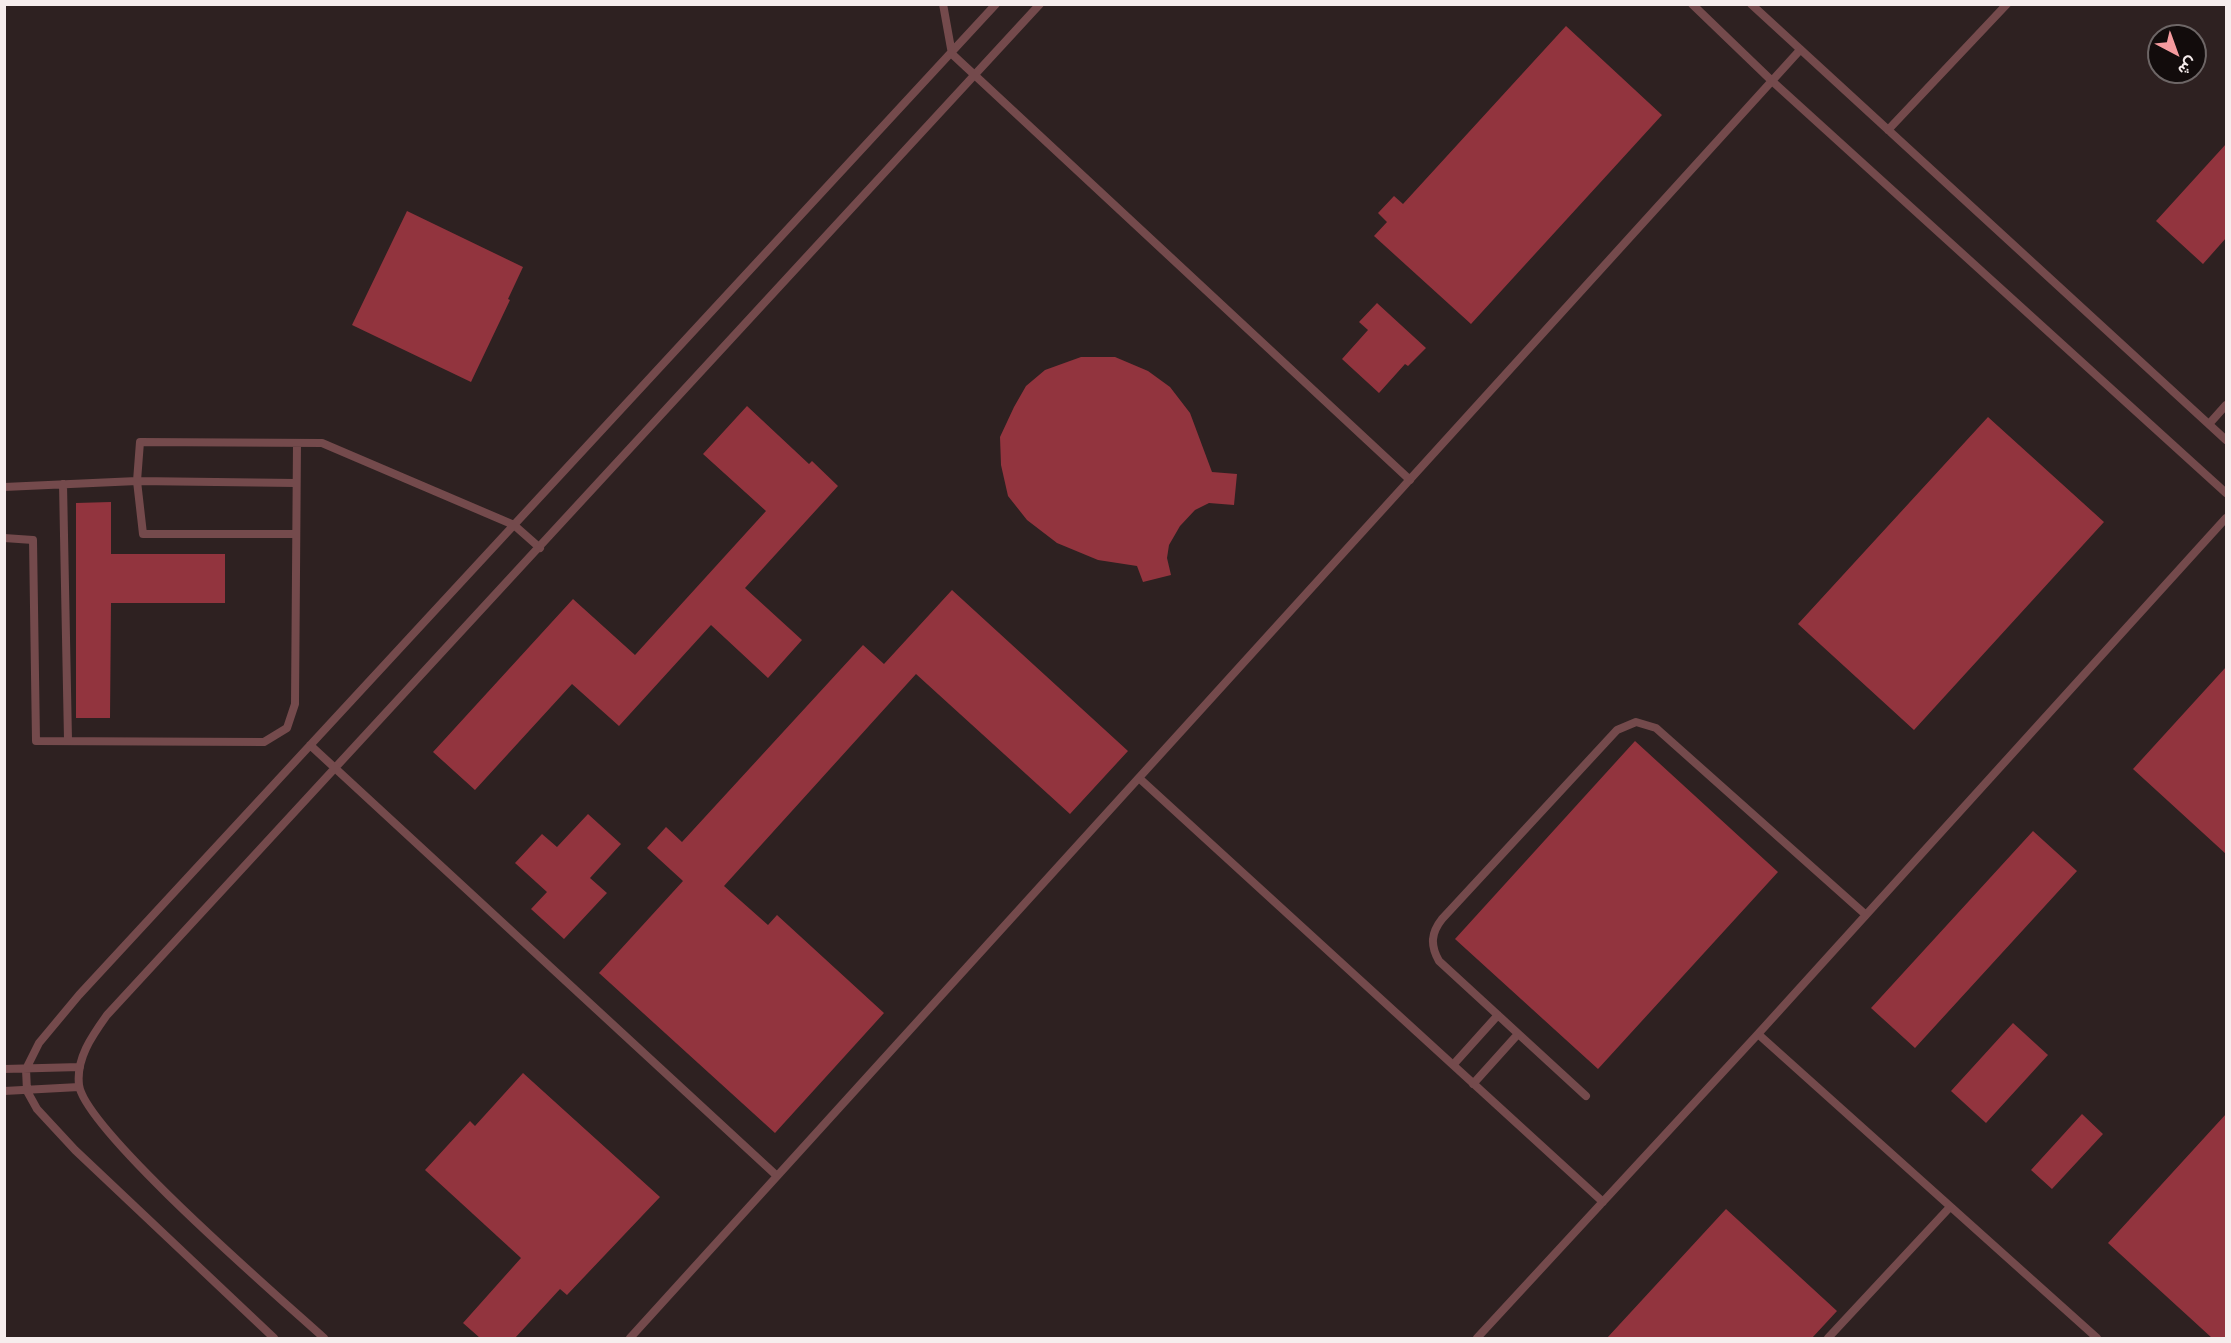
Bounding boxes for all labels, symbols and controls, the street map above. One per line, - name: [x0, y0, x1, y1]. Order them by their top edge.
- north arrow: [2147, 24, 2207, 84]
- text: ش: [2173, 51, 2202, 81]

